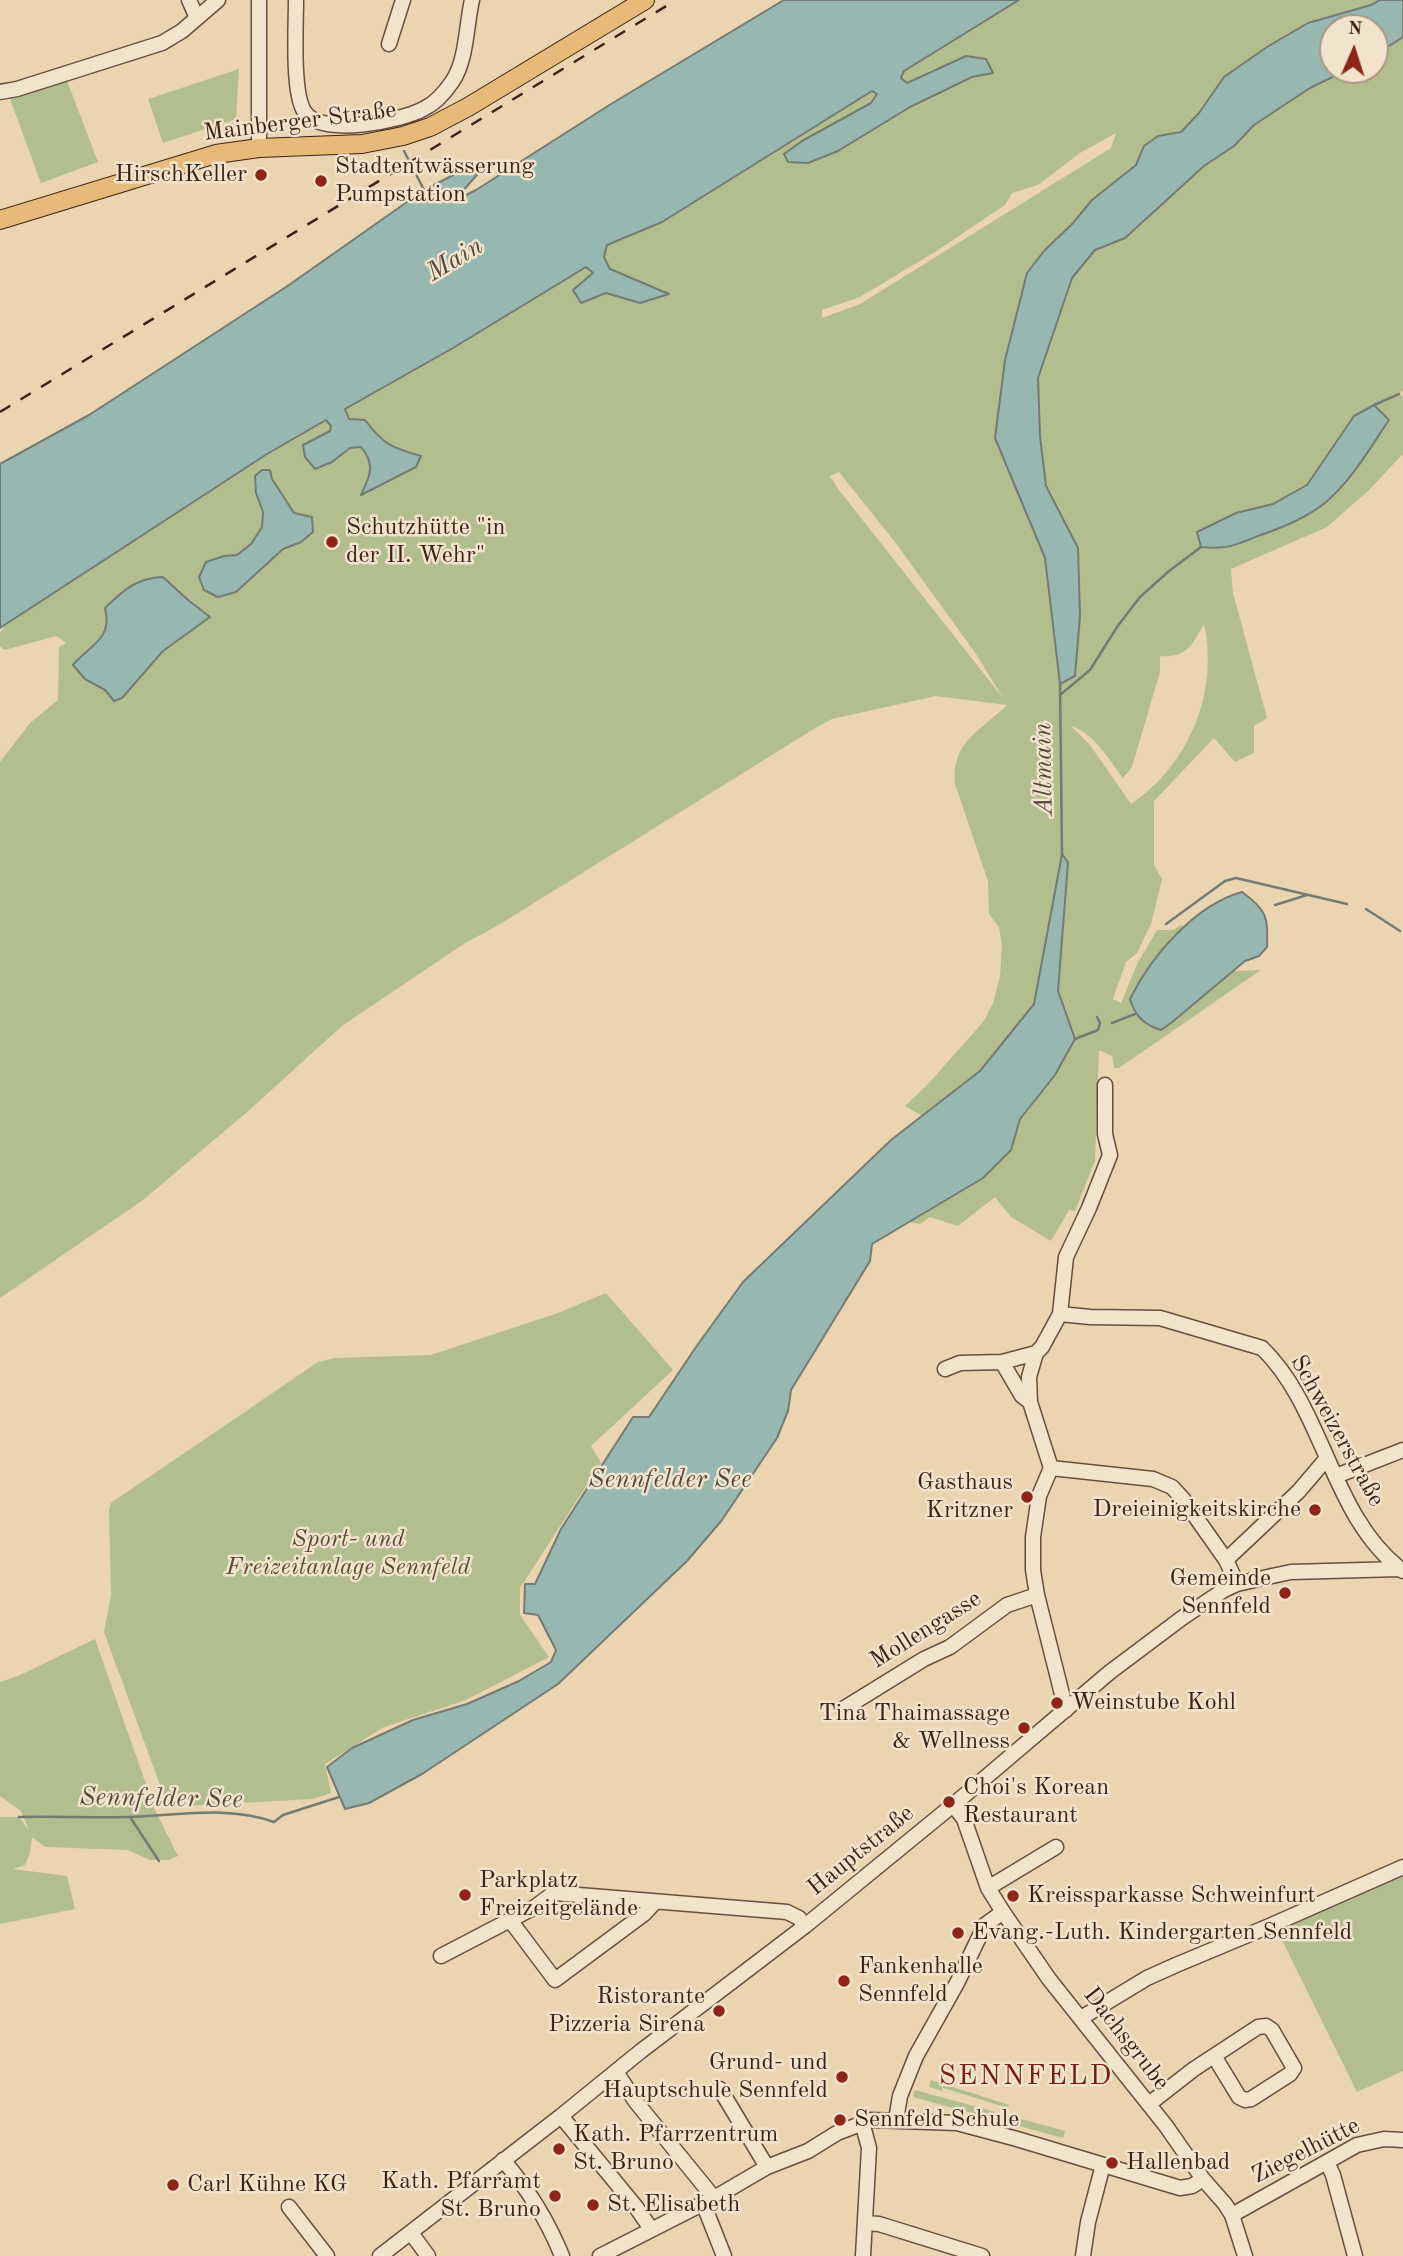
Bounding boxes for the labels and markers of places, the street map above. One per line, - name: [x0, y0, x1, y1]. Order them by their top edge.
- place label: Stadtentwässerung Pumpstation: [335, 153, 534, 209]
- place label: HirschKeller: [115, 161, 247, 189]
- marker: HirschKeller: [253, 167, 269, 183]
- marker: Stadtentwässerung Pumpstation: [313, 173, 329, 189]
- place label: Schutzhütte "in der II. Wehr": [346, 514, 506, 570]
- marker: Schutzhütte "in der II. Wehr": [324, 534, 340, 550]
- place label: Gasthaus Kritzner: [917, 1469, 1013, 1525]
- marker: Gasthaus Kritzner: [1019, 1489, 1035, 1505]
- place label: Dreieinigkeitskirche: [1093, 1496, 1301, 1524]
- marker: Dreieinigkeitskirche: [1307, 1502, 1323, 1518]
- place label: Gemeinde Sennfeld: [1170, 1565, 1271, 1621]
- marker: Gemeinde Sennfeld: [1277, 1585, 1293, 1601]
- place label: Weinstube Kohl: [1071, 1689, 1236, 1717]
- marker: Weinstube Kohl: [1049, 1695, 1065, 1711]
- place label: Tina Thaimassage & Wellness: [819, 1700, 1010, 1756]
- marker: Tina Thaimassage & Wellness: [1016, 1720, 1032, 1736]
- place label: Choi's Korean Restaurant: [963, 1774, 1109, 1830]
- marker: Choi's Korean Restaurant: [941, 1794, 957, 1810]
- place label: Parkplatz Freizeitgelände: [479, 1867, 638, 1923]
- place label: Kreissparkasse Schweinfurt: [1027, 1882, 1316, 1910]
- marker: Parkplatz Freizeitgelände: [457, 1887, 473, 1903]
- marker: Kreissparkasse Schweinfurt: [1005, 1888, 1021, 1904]
- place label: Evang.-Luth. Kindergarten Sennfeld: [972, 1919, 1352, 1947]
- marker: Evang.-Luth. Kindergarten Sennfeld: [950, 1925, 966, 1941]
- place label: Fankenhalle Sennfeld: [858, 1953, 983, 2009]
- marker: Fankenhalle Sennfeld: [836, 1973, 852, 1989]
- place label: Ristorante Pizzeria Sirena: [548, 1983, 705, 2039]
- marker: Ristorante Pizzeria Sirena: [711, 2003, 727, 2019]
- place label: Grund- und Hauptschule Sennfeld: [603, 2049, 828, 2105]
- marker: Grund- und Hauptschule Sennfeld: [834, 2069, 850, 2085]
- place label: Sennfeld Schule: [854, 2106, 1019, 2134]
- marker: Sennfeld Schule: [832, 2112, 848, 2128]
- place label: Kath. Pfarrzentrum St. Bruno: [573, 2121, 778, 2177]
- marker: Kath. Pfarrzentrum St. Bruno: [551, 2141, 567, 2157]
- place label: Hallenbad: [1126, 2149, 1230, 2177]
- marker: Hallenbad: [1104, 2155, 1120, 2171]
- place label: Kath. Pfarramt St. Bruno: [381, 2168, 541, 2224]
- place label: Carl Kühne KG: [187, 2171, 347, 2199]
- marker: Carl Kühne KG: [165, 2177, 181, 2193]
- marker: Kath. Pfarramt St. Bruno: [547, 2188, 563, 2204]
- place label: St. Elisabeth: [607, 2191, 740, 2219]
- marker: St. Elisabeth: [585, 2197, 601, 2213]

